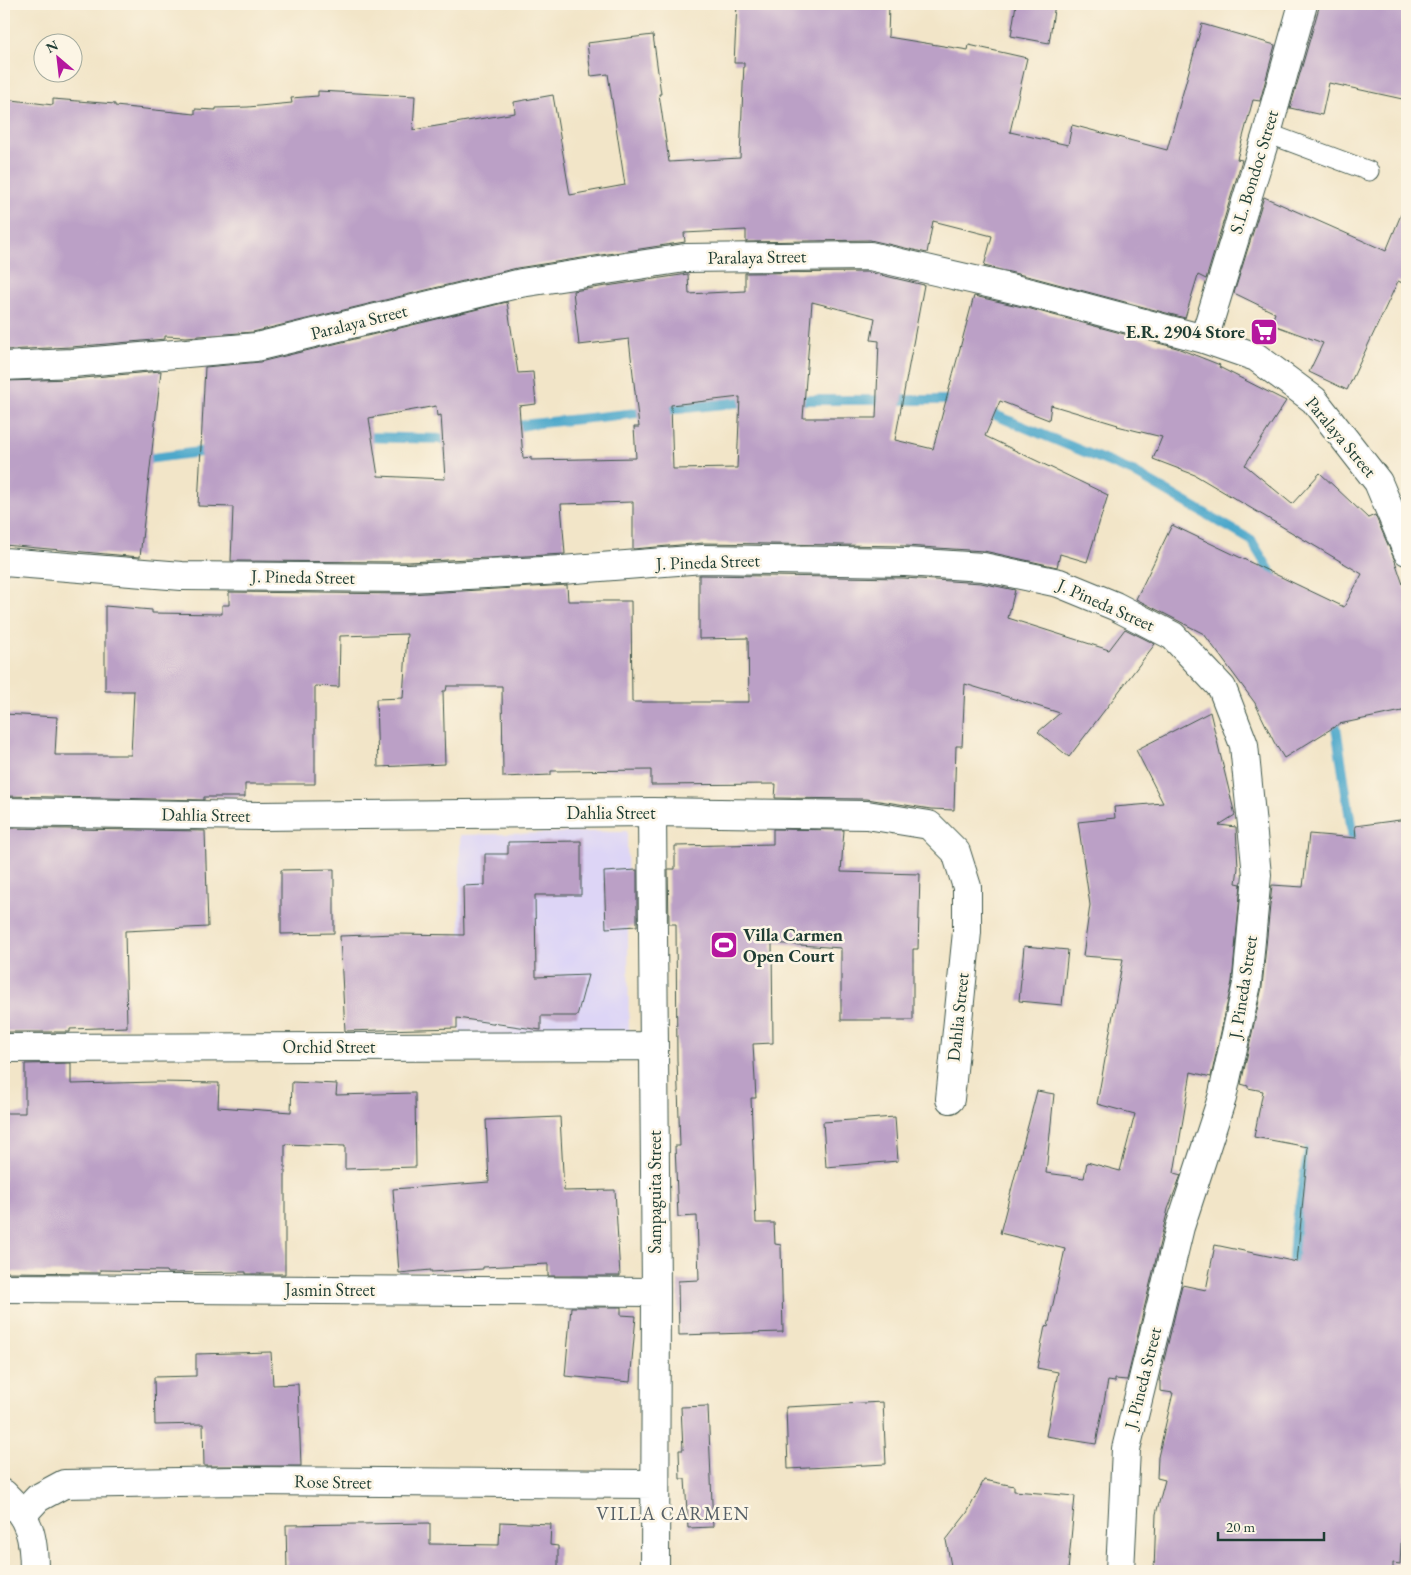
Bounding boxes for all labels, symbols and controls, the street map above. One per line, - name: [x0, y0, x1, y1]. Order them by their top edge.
- north arrow: [32, 32, 82, 82]
- text: N: [43, 36, 62, 57]
- street label: S.L. Bondoc Street: [1224, 107, 1283, 237]
- street label: Paralaya Street: [707, 244, 807, 269]
- street label: Paralaya Street: [308, 298, 410, 345]
- supermarket icon: E.R. 2904 Store: [1249, 317, 1279, 347]
- place label: E.R. 2904 Store: [1126, 320, 1245, 343]
- street label: Paralaya Street: [1301, 391, 1382, 482]
- street label: J. Pineda Street: [654, 548, 761, 575]
- street label: J. Pineda Street: [249, 564, 356, 589]
- street label: J. Pineda Street: [1052, 572, 1159, 636]
- street label: Dahlia Street: [566, 801, 656, 824]
- street label: Dahlia Street: [161, 802, 251, 827]
- place label: Villa Carmen Open Court: [743, 923, 843, 967]
- sports icon: Villa Carmen Open Court: [709, 930, 739, 960]
- street label: J. Pineda Street: [1223, 933, 1262, 1042]
- street label: Dahlia Street: [941, 971, 974, 1062]
- street label: Orchid Street: [282, 1035, 376, 1058]
- street label: Sampaguita Street: [643, 1130, 666, 1254]
- street label: Jasmin Street: [283, 1278, 375, 1301]
- street label: J. Pineda Street: [1118, 1324, 1166, 1433]
- street label: Rose Street: [294, 1469, 372, 1494]
- district label: VILLA CARMEN: [596, 1501, 750, 1526]
- scale bar: [1218, 1510, 1325, 1542]
- text: 20 m: [1226, 1517, 1255, 1536]

